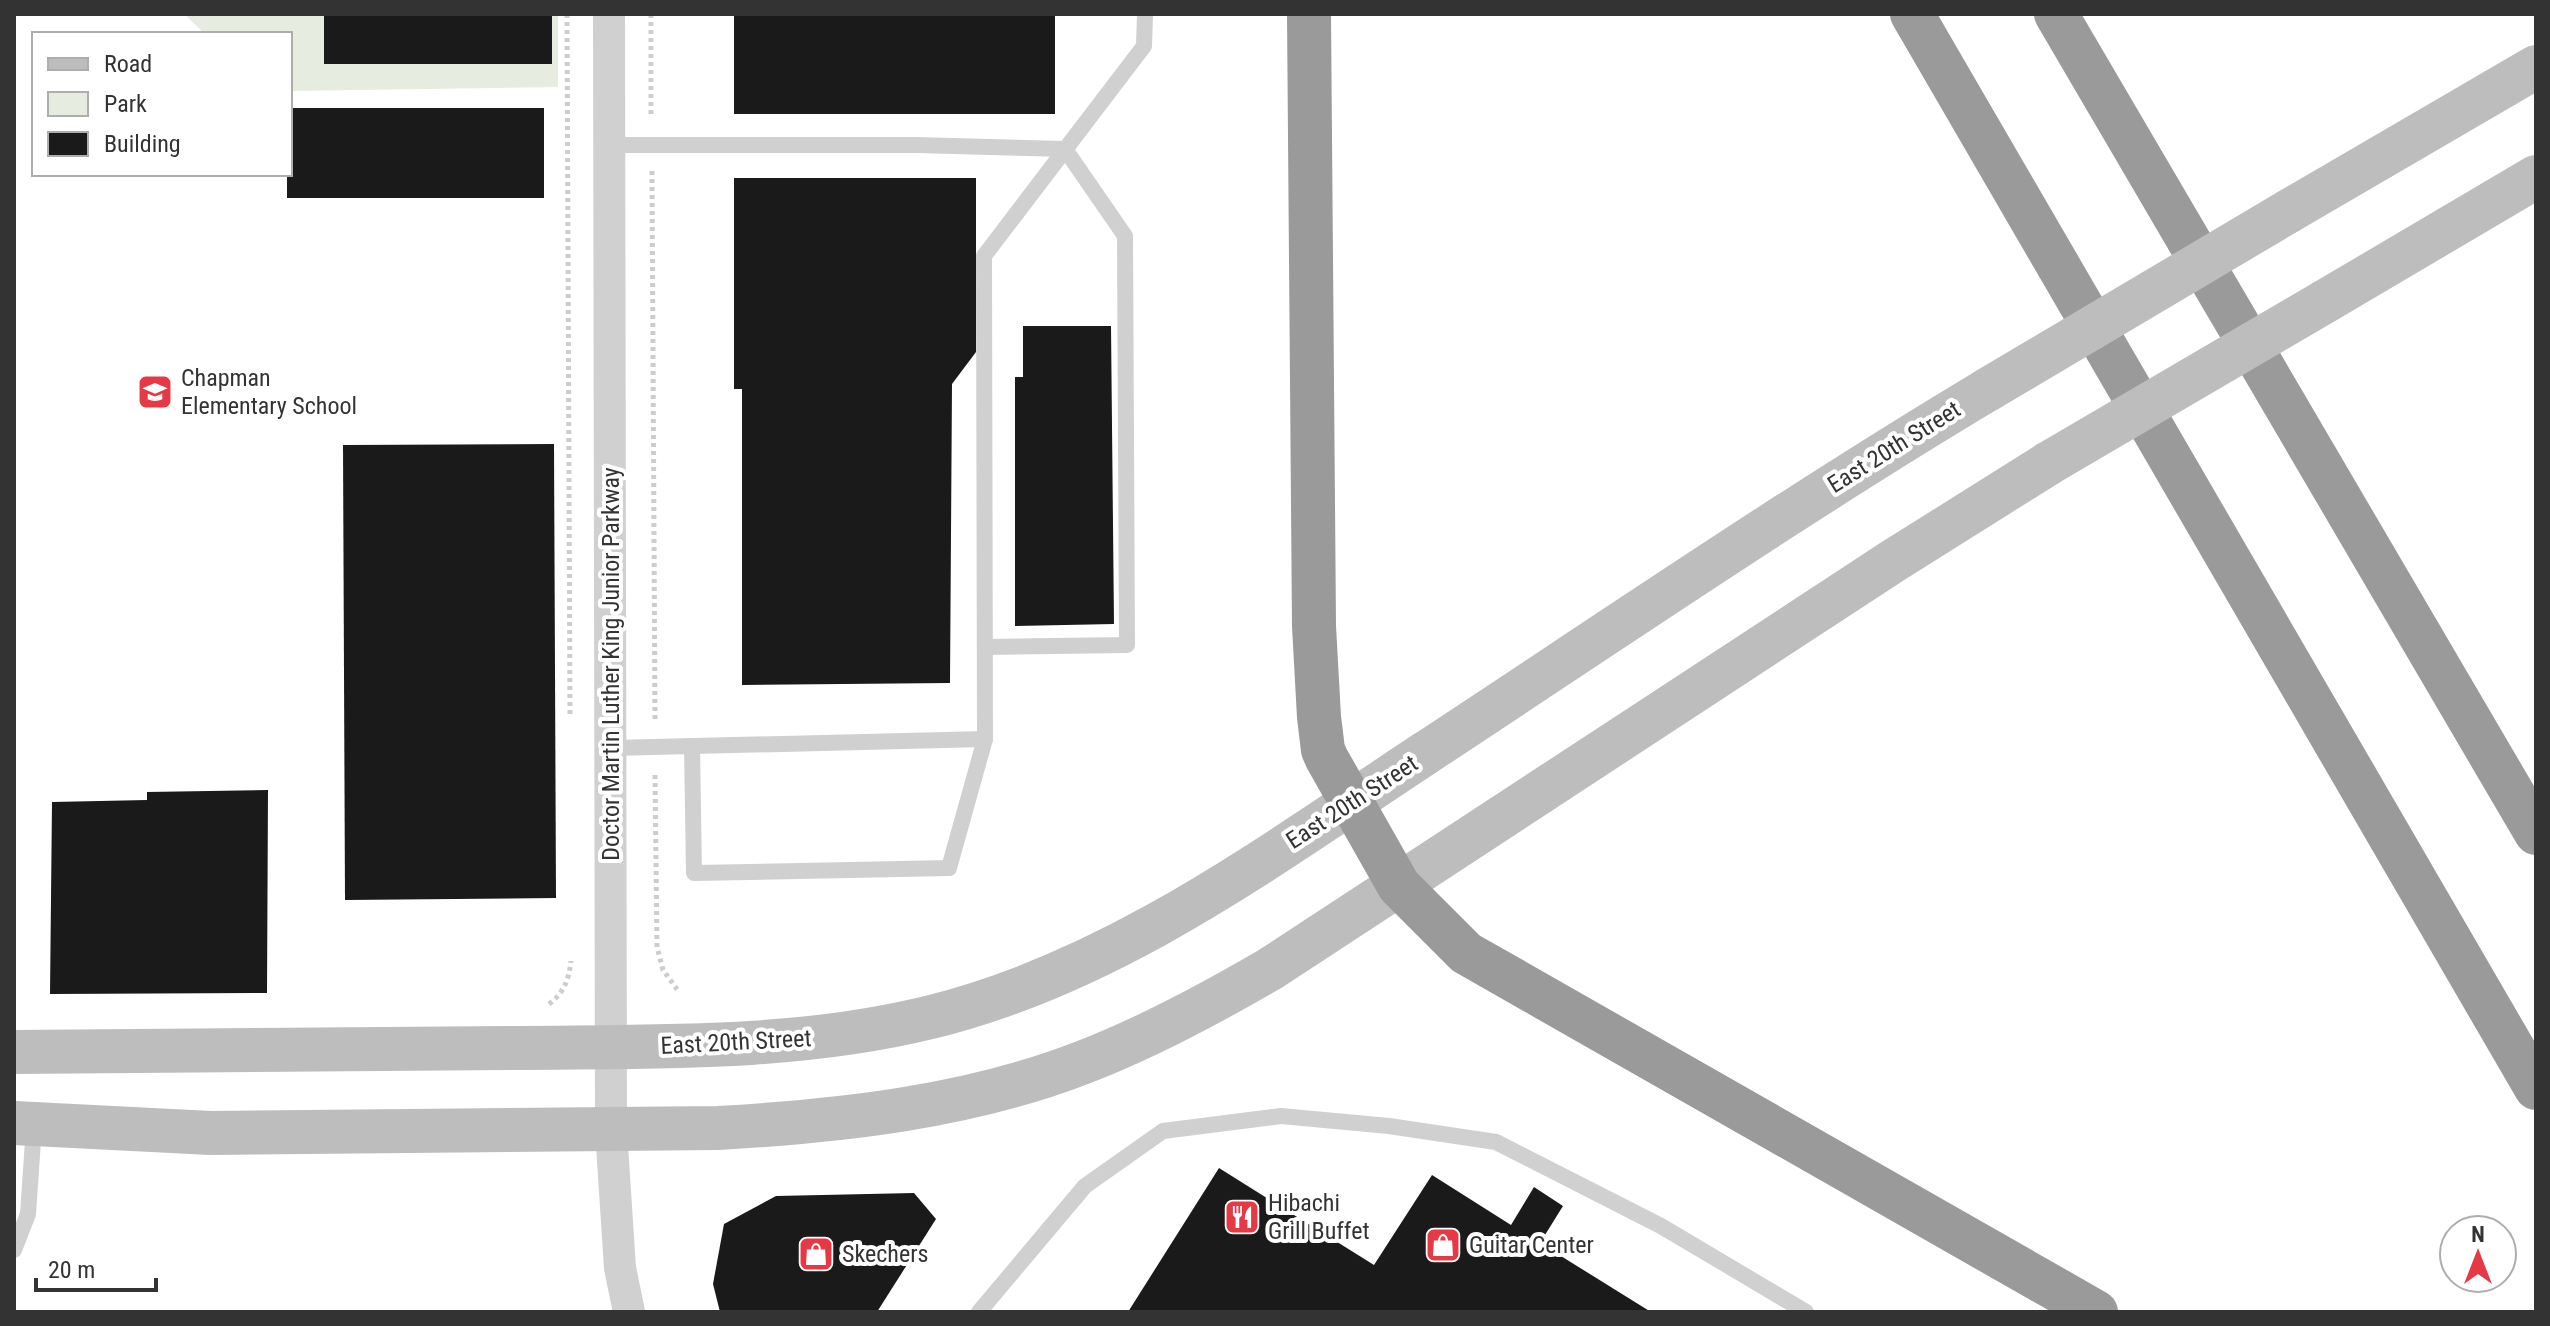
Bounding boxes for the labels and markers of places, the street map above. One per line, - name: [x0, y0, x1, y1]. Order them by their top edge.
- place label: Chapman Elementary School: [181, 364, 357, 420]
- school or university icon: Chapman Elementary School: [136, 373, 174, 411]
- place label: Hibachi Grill Buffet: [1268, 1189, 1369, 1245]
- restaurant icon: Hibachi Grill Buffet: [1223, 1198, 1261, 1236]
- shop icon: Guitar Center: [1424, 1226, 1462, 1264]
- place label: Guitar Center: [1469, 1231, 1594, 1259]
- shop icon: Skechers: [797, 1235, 835, 1273]
- place label: Skechers: [842, 1240, 928, 1268]

